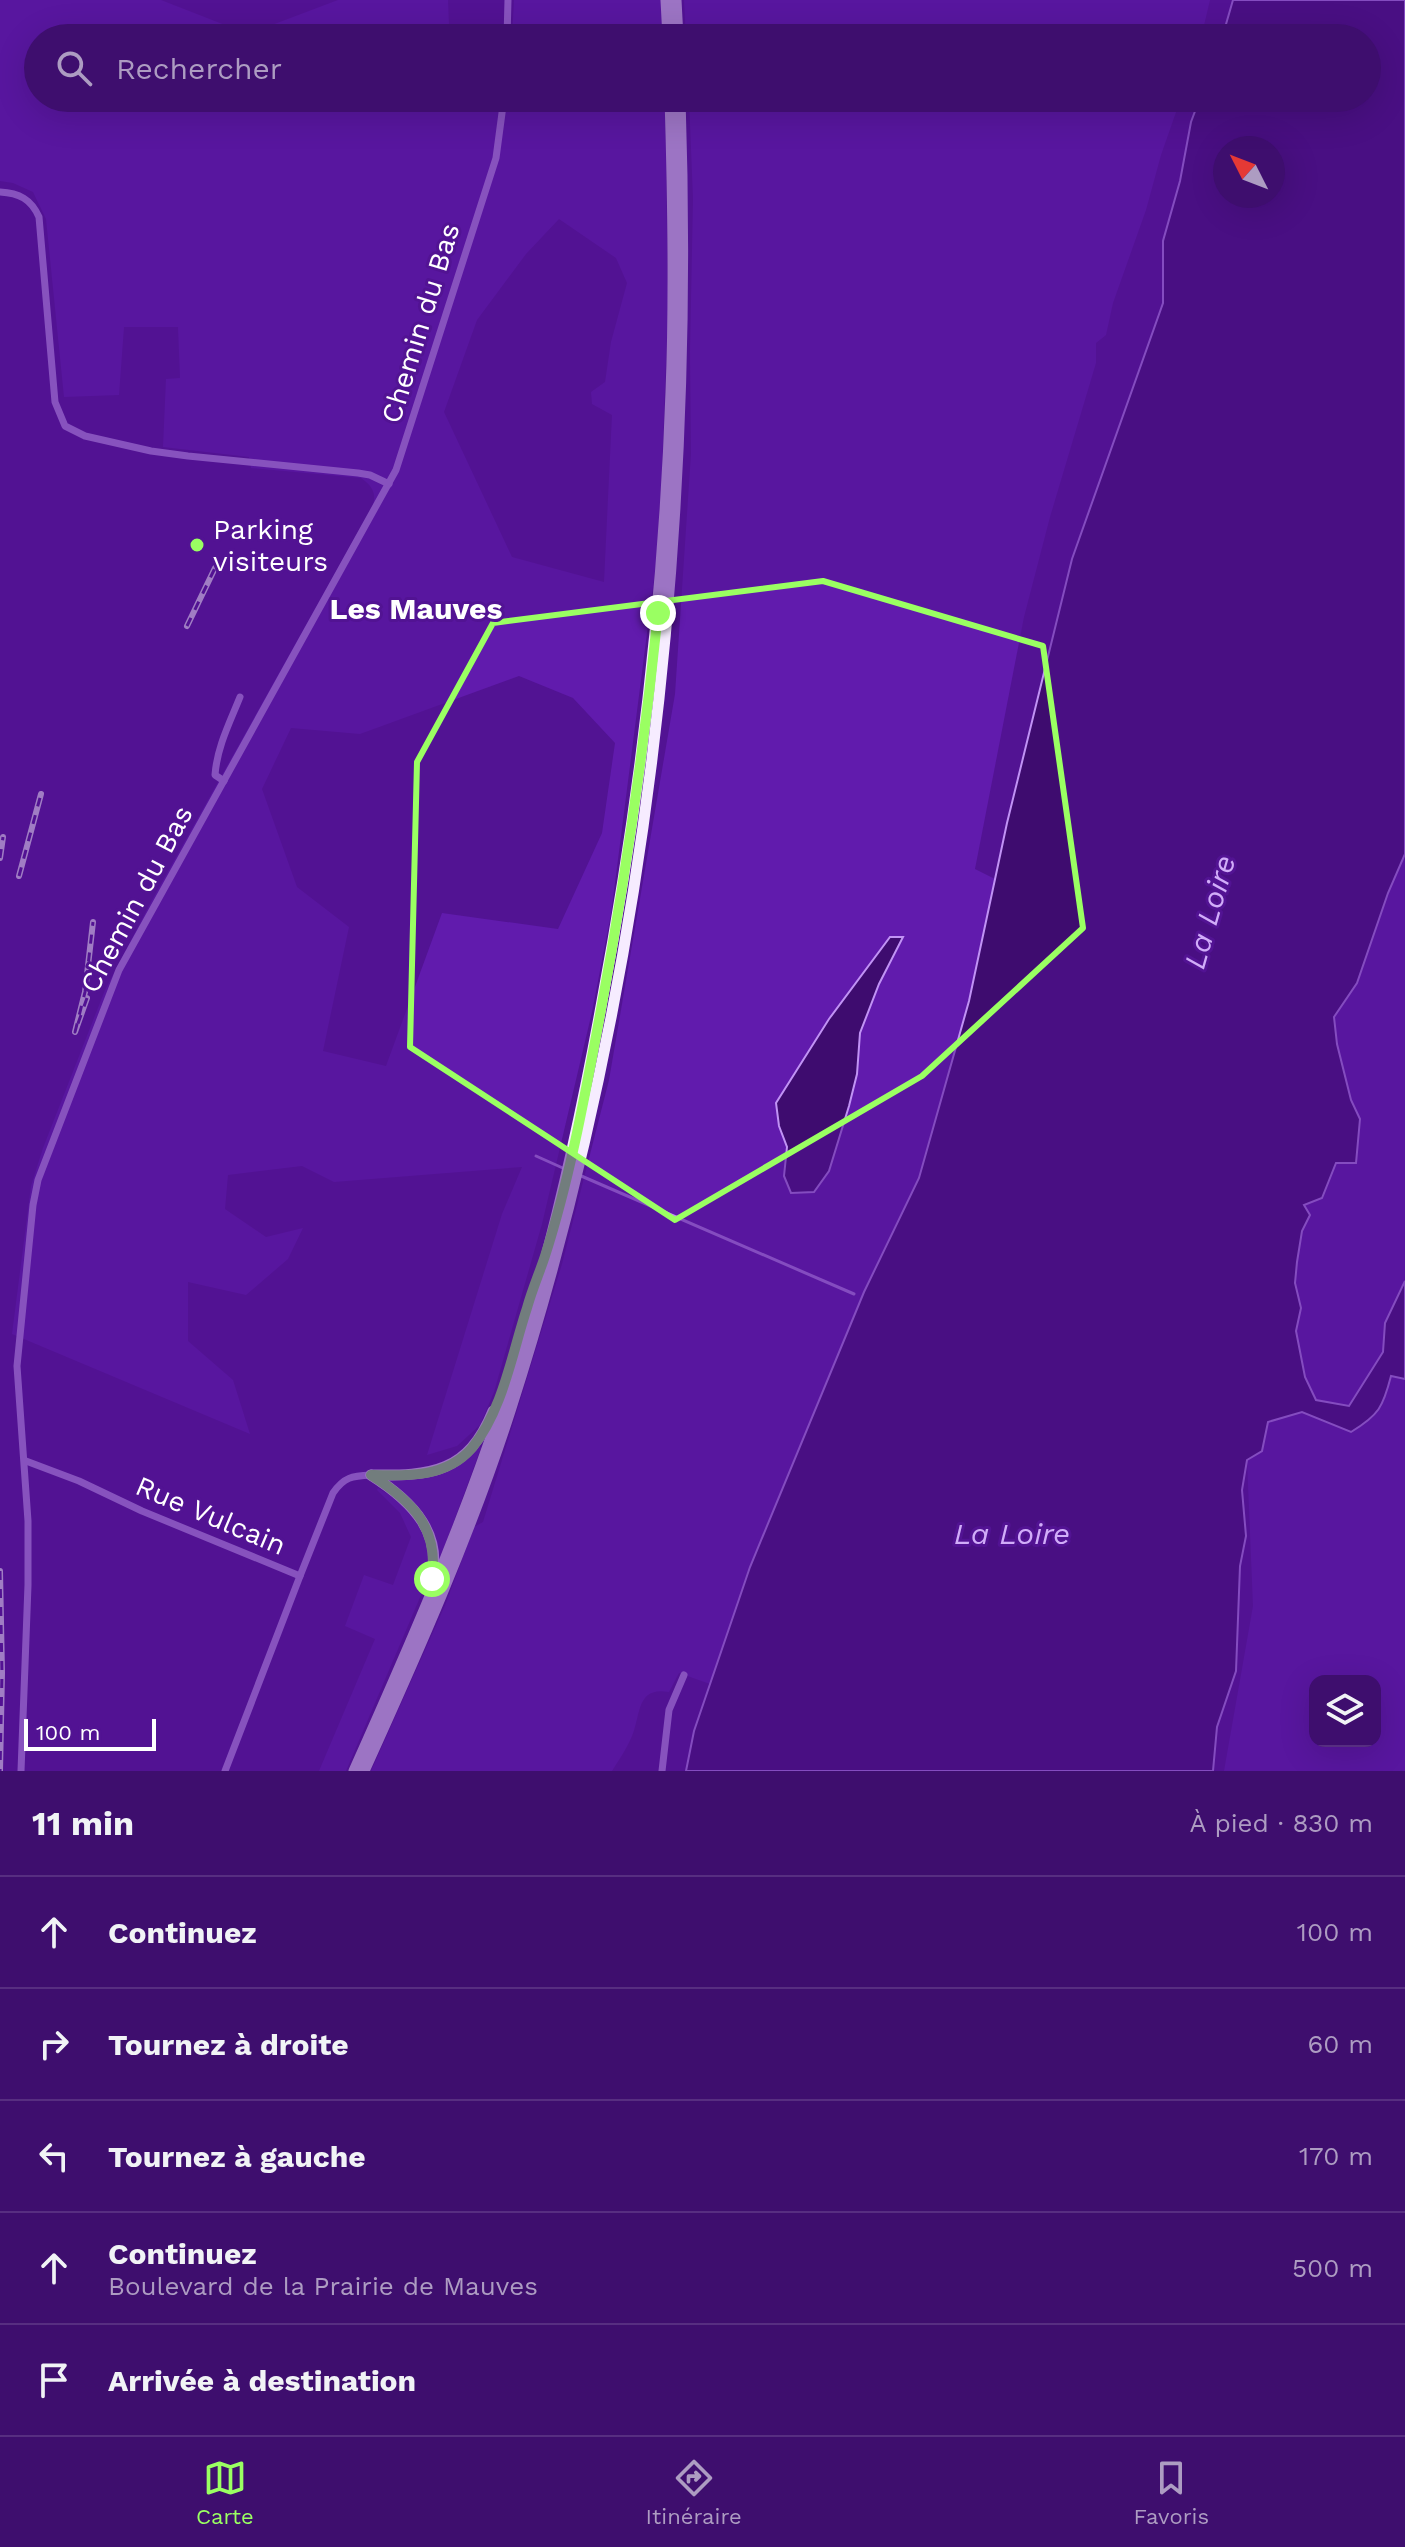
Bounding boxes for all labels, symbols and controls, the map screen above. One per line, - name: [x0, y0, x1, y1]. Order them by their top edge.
- search box: [24, 24, 1381, 112]
- icon: search: [52, 46, 96, 90]
- text: Rechercher: [116, 51, 282, 86]
- north arrow: [1213, 136, 1285, 208]
- street label: Chemin du Bas: [374, 219, 467, 427]
- place label: Parking visiteurs: [213, 513, 328, 578]
- marker: Parking visiteurs: [188, 536, 206, 554]
- district label: Les Mauves: [330, 591, 502, 626]
- route end: [640, 595, 676, 631]
- street label: Chemin du Bas: [73, 800, 200, 998]
- water label: La Loire: [1177, 851, 1242, 973]
- street label: Rue Vulcain: [131, 1469, 291, 1562]
- water label: La Loire: [954, 1516, 1070, 1551]
- route start: [414, 1561, 450, 1597]
- map controls: [1309, 1675, 1381, 1747]
- button: layers: [1309, 1675, 1381, 1747]
- scale bar: [24, 1715, 156, 1751]
- text: 100 m: [36, 1720, 100, 1745]
- text: 11 min: [32, 1803, 134, 1843]
- text: À pied · 830 m: [1189, 1808, 1373, 1838]
- icon: ahead: [32, 1910, 76, 1954]
- text: Continuez: [108, 1915, 257, 1950]
- text: 100 m: [1297, 1917, 1373, 1947]
- icon: right: [32, 2022, 76, 2066]
- text: Tournez à droite: [108, 2027, 349, 2062]
- text: 60 m: [1307, 2029, 1373, 2059]
- icon: left: [32, 2134, 76, 2178]
- text: Tournez à gauche: [108, 2139, 366, 2174]
- text: 170 m: [1299, 2141, 1373, 2171]
- text: Continuez: [108, 2236, 257, 2271]
- icon: ahead: [32, 2246, 76, 2290]
- text: 500 m: [1292, 2253, 1373, 2283]
- text: Boulevard de la Prairie de Mauves: [108, 2271, 538, 2301]
- icon: arrive: [32, 2358, 76, 2402]
- text: Arrivée à destination: [108, 2363, 416, 2398]
- tab: Carte: [196, 2456, 254, 2529]
- tab: Itinéraire: [646, 2456, 742, 2529]
- tab: Favoris: [1134, 2456, 1209, 2529]

